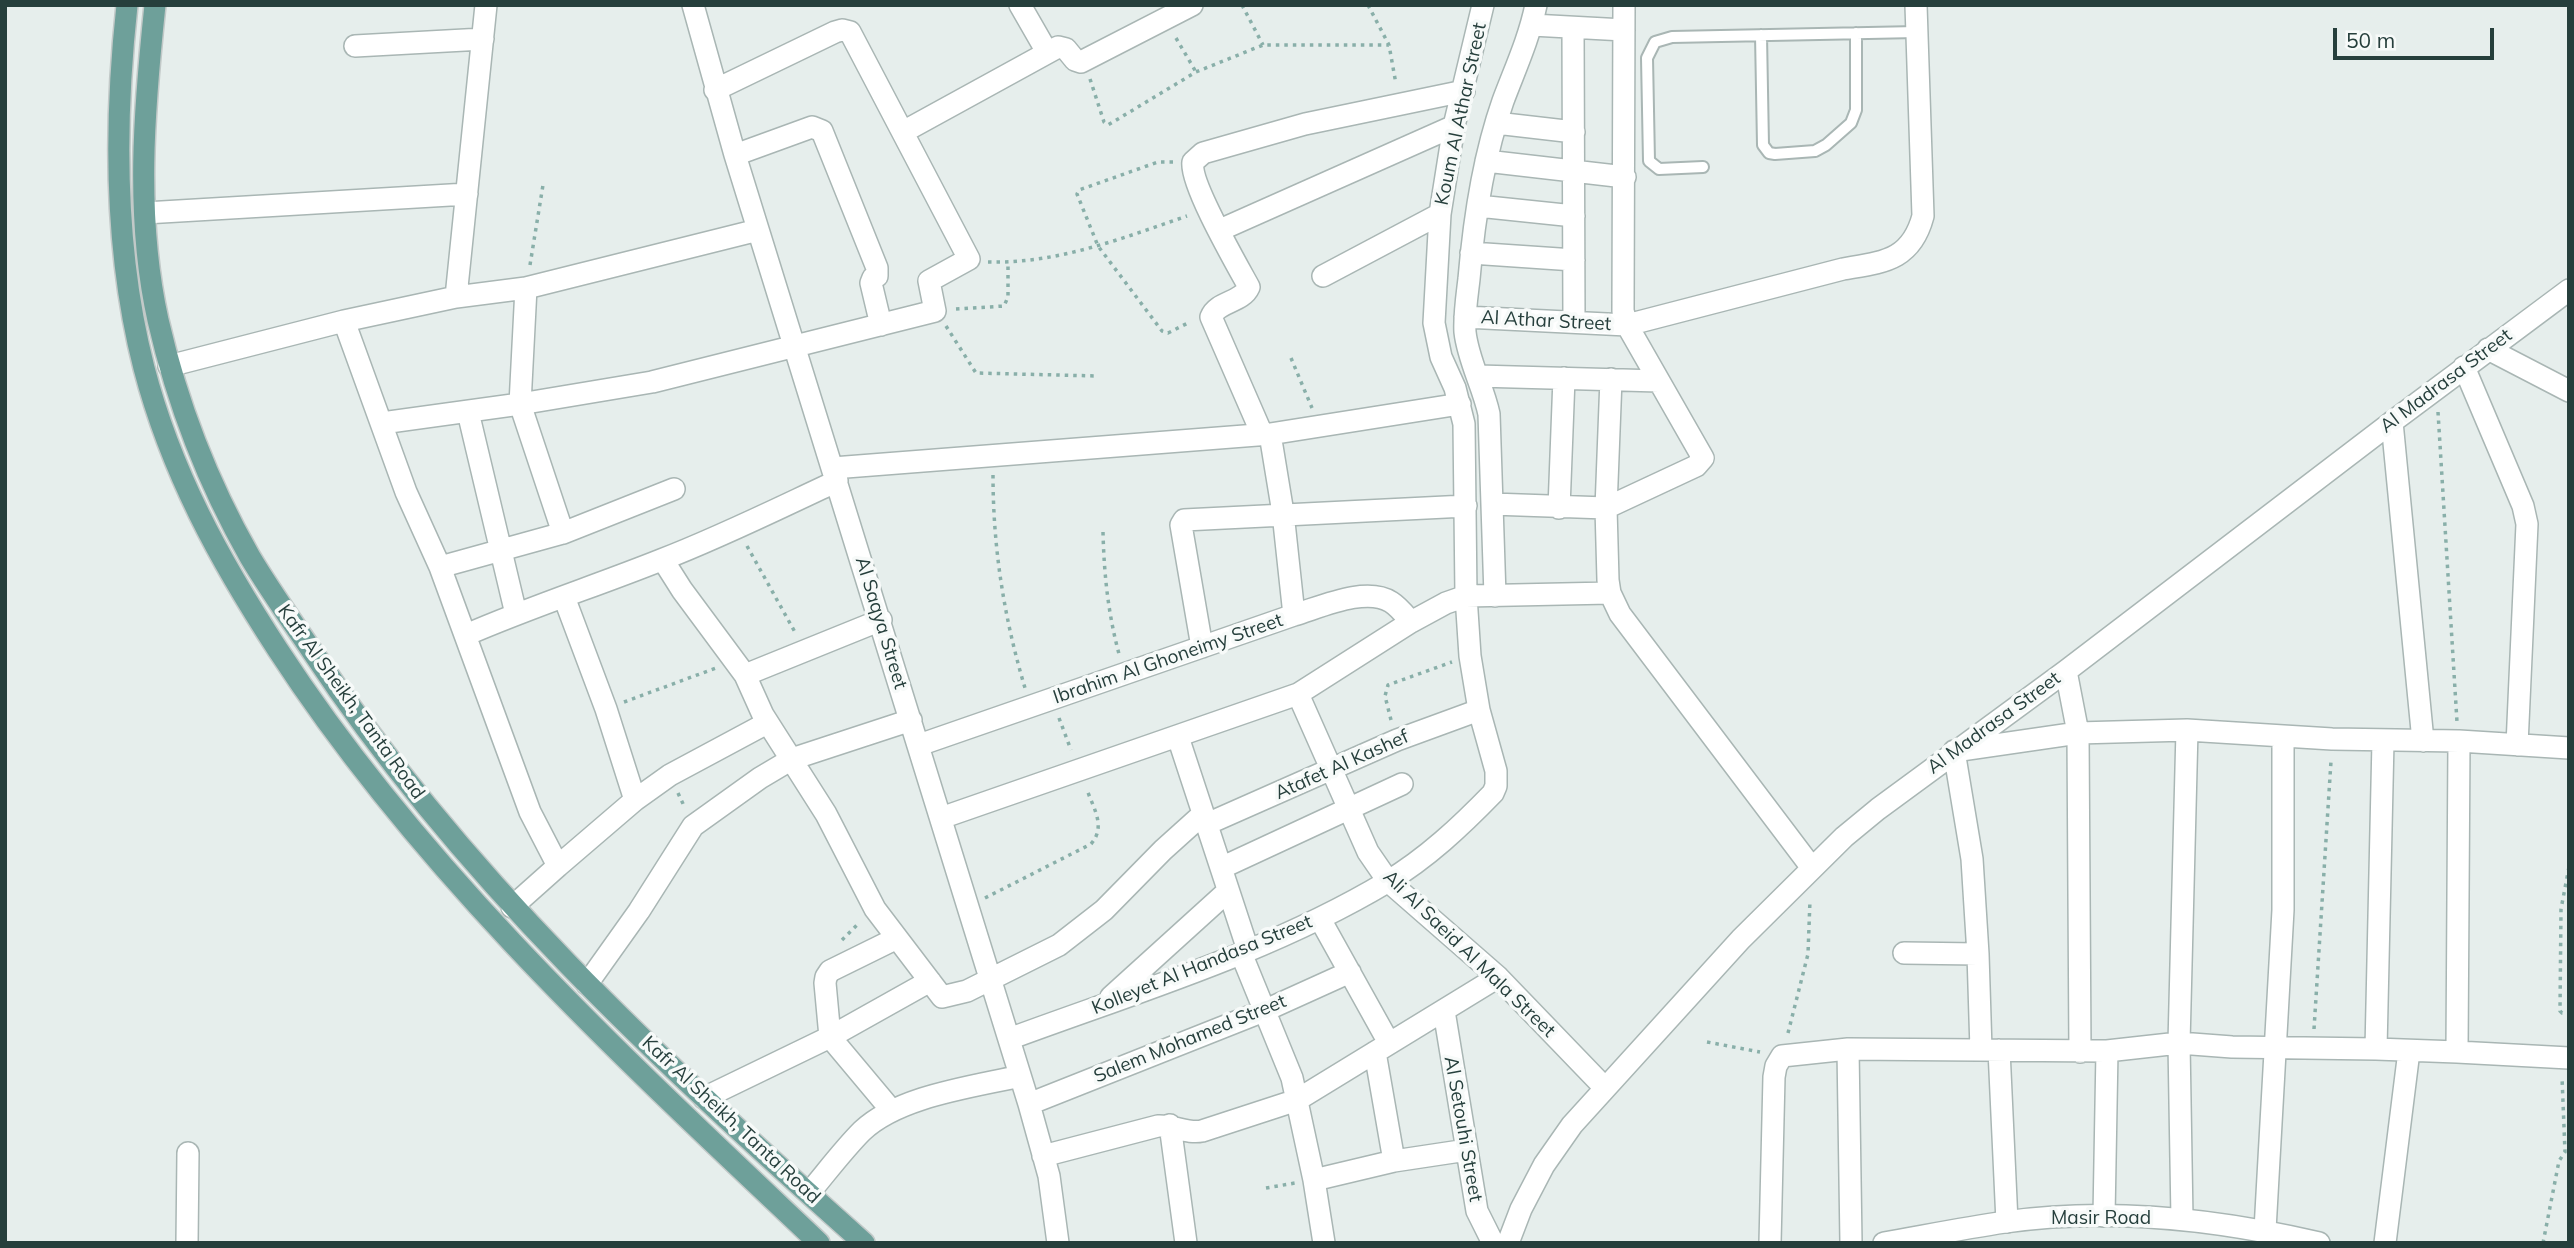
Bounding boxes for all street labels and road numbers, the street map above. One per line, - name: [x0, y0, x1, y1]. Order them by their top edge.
- street label: Koum Al Athar Street: [1431, 21, 1491, 207]
- street label: Al Athar Street: [1480, 306, 1612, 336]
- street label: Al Madrasa Street: [2376, 324, 2516, 438]
- street label: Al Saqya Street: [850, 554, 912, 692]
- street label: Kafr Al Sheikh, Tanta Road: [273, 600, 429, 804]
- street label: Ibrahim Al Ghoneimy Street: [1050, 609, 1286, 709]
- street label: Al Madrasa Street: [1923, 667, 2065, 779]
- street label: Atafet Al Kashef: [1272, 725, 1412, 805]
- street label: Ali Al Saeid Al Mala Street: [1378, 866, 1560, 1042]
- street label: Kolleyet Al Handasa Street: [1089, 910, 1315, 1020]
- street label: Salem Mohamed Street: [1091, 990, 1289, 1088]
- street label: Kafr Al Sheikh, Tanta Road: [637, 1031, 825, 1209]
- street label: Al Setouhi Street: [1439, 1055, 1487, 1203]
- street label: Masir Road: [2051, 1207, 2151, 1229]

